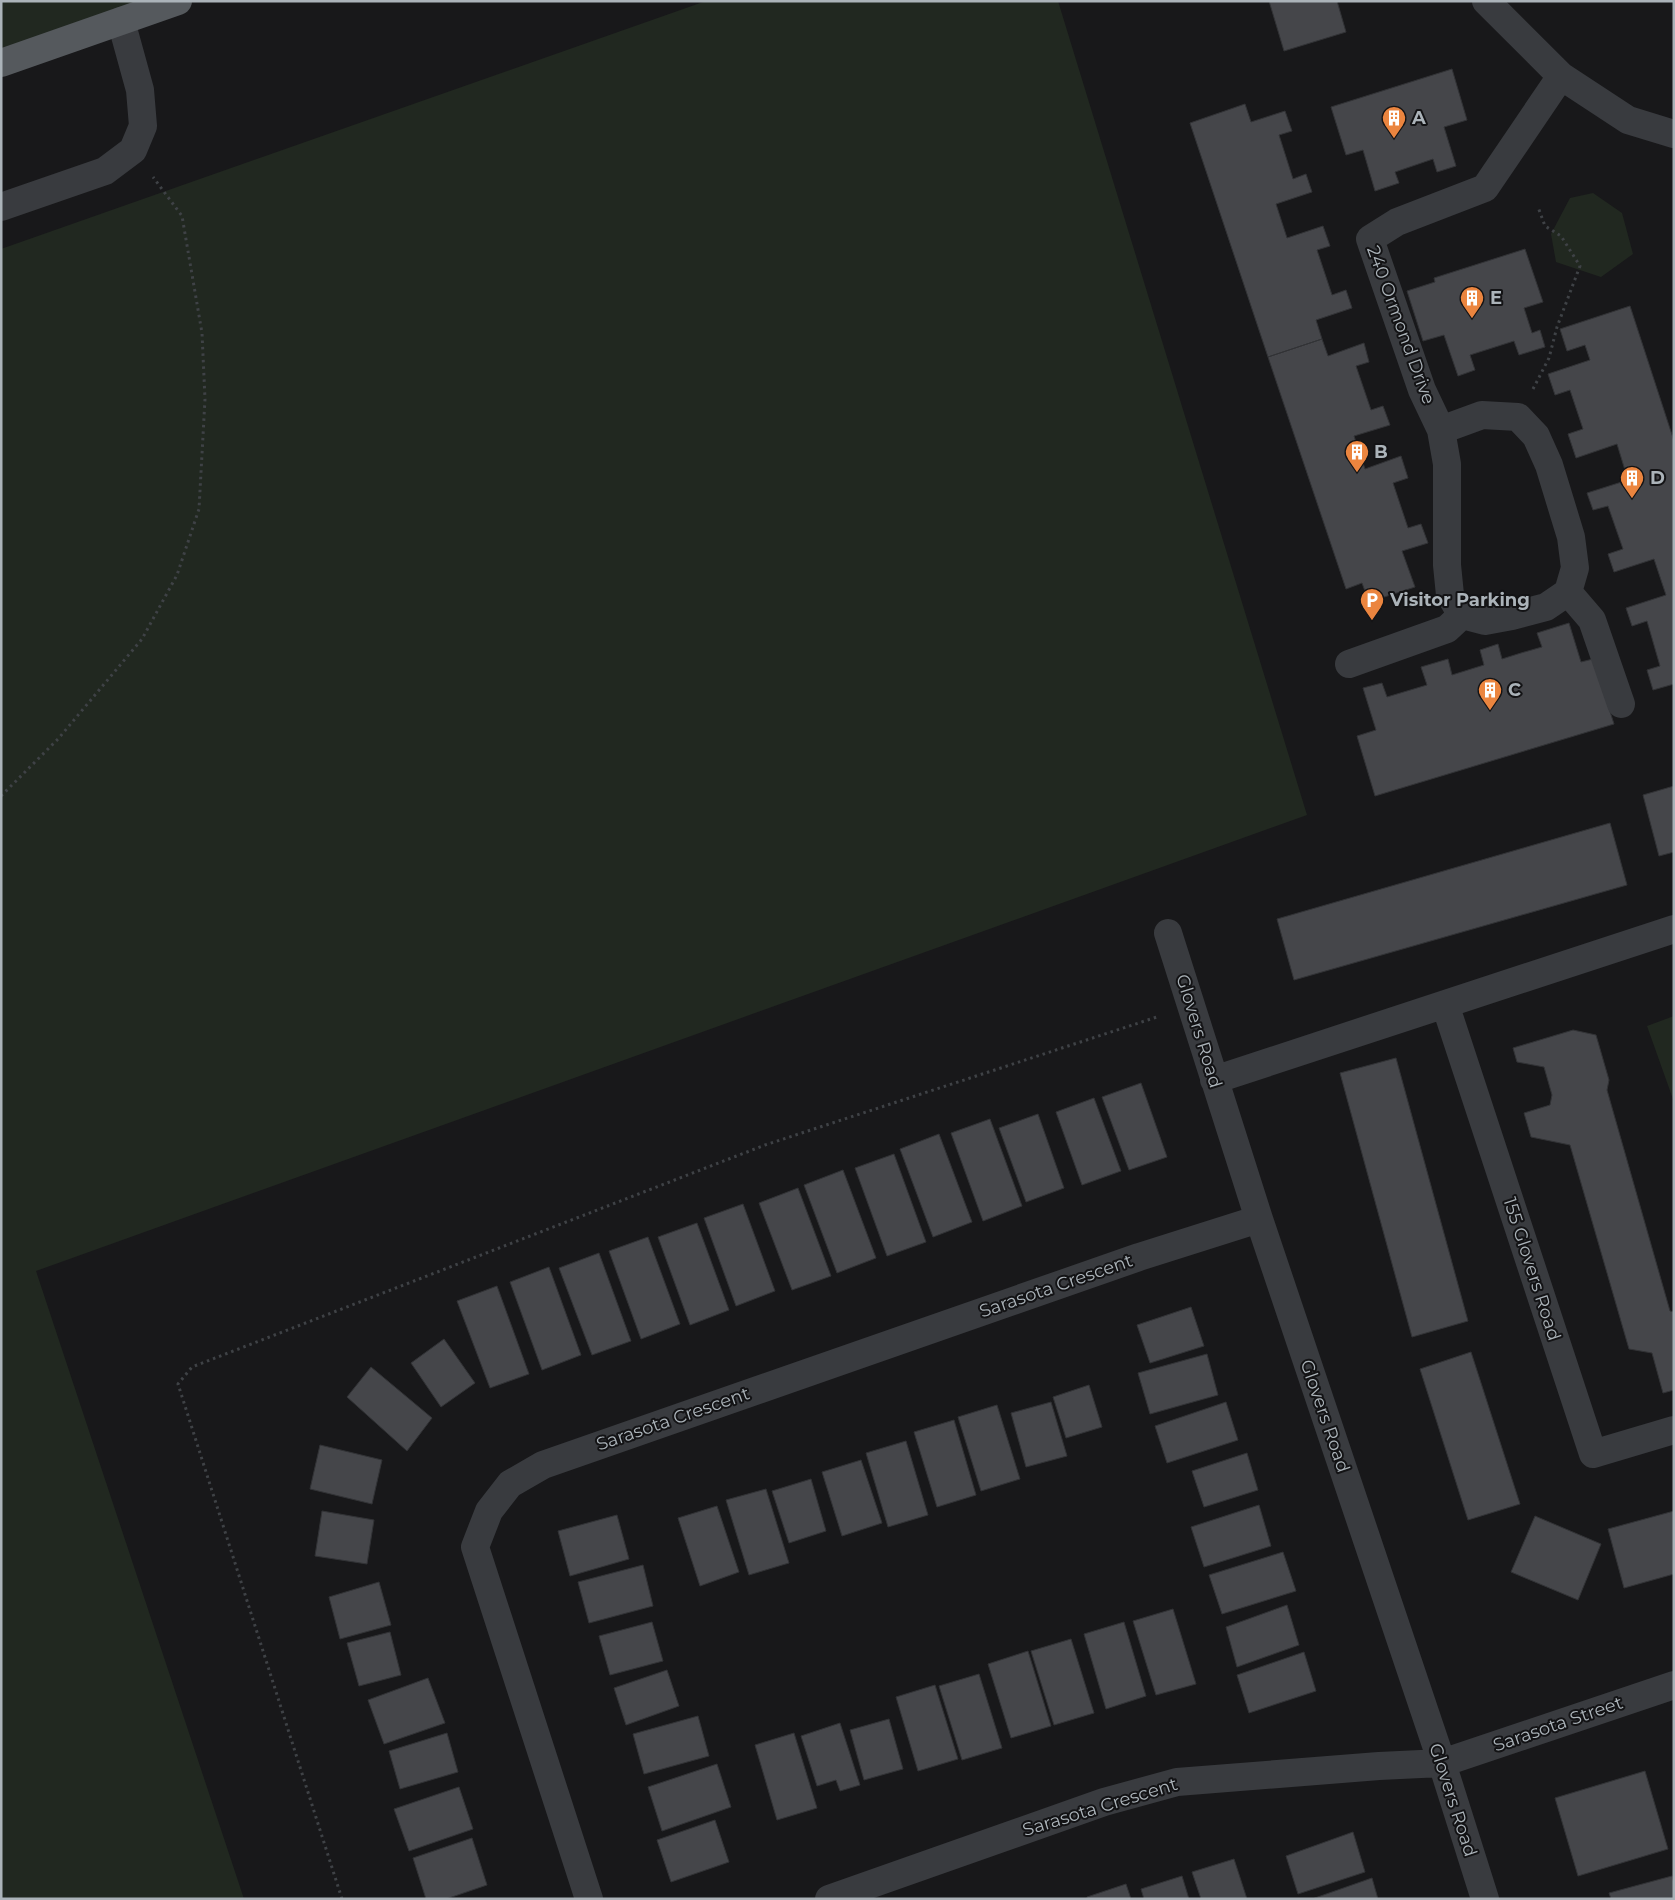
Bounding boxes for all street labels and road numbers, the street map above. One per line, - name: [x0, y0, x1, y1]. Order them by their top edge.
- street label: 240 Ormond Drive: [1362, 243, 1440, 407]
- street label: Glovers Road: [1171, 971, 1227, 1091]
- street label: 155 Glovers Road: [1498, 1195, 1566, 1343]
- street label: Sarasota Crescent: [976, 1249, 1136, 1323]
- street label: Glovers Road: [1295, 1357, 1355, 1475]
- street label: Sarasota Crescent: [593, 1382, 753, 1456]
- street label: Sarasota Street: [1490, 1692, 1626, 1756]
- street label: Glovers Road: [1424, 1741, 1482, 1859]
- street label: Sarasota Crescent: [1020, 1773, 1180, 1841]

